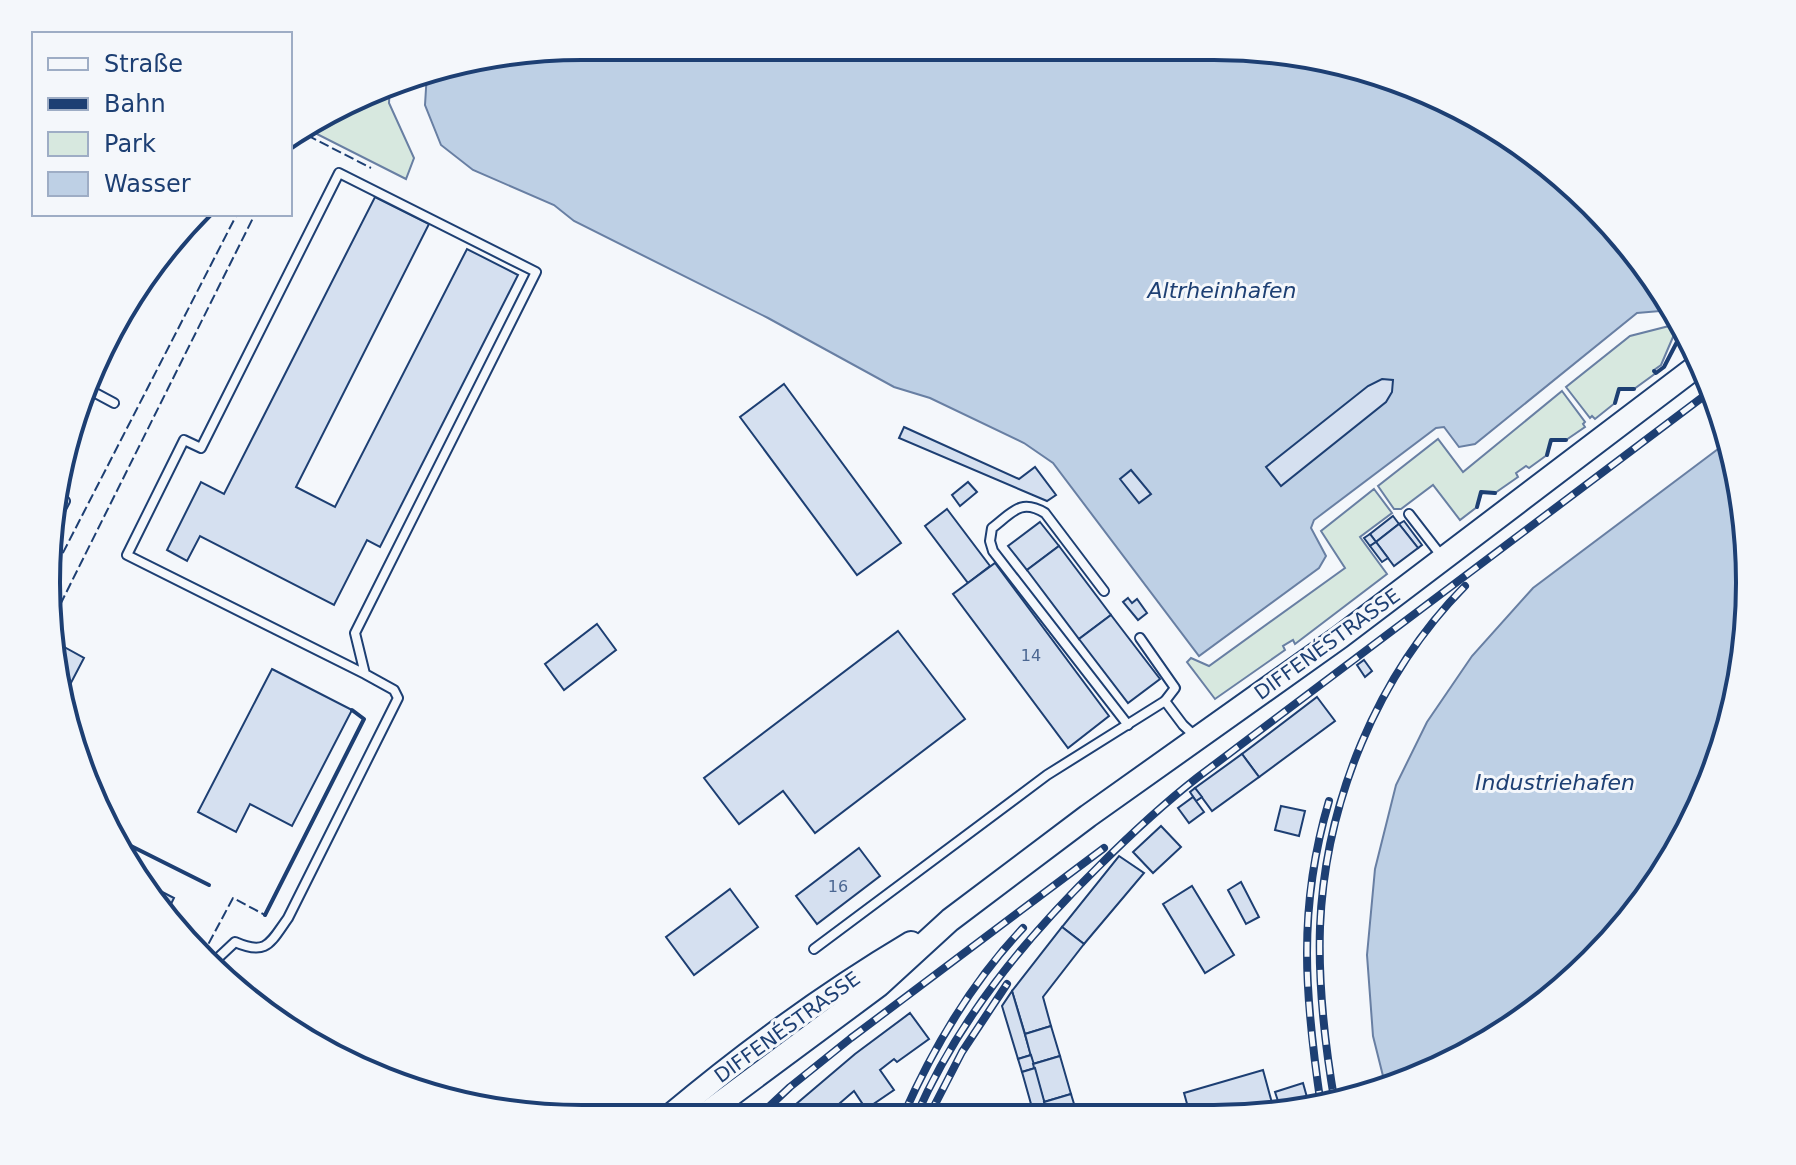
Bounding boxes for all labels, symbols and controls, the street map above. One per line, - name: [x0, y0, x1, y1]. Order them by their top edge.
- legend: [32, 32, 292, 216]
- text: Straße: [104, 50, 183, 78]
- text: Bahn: [104, 90, 166, 118]
- text: Park: [104, 130, 156, 158]
- text: Wasser: [104, 170, 191, 198]
- water label: Altrheinhafen: [1145, 278, 1297, 303]
- street label: DIFFENÉSTRASSE: [1249, 583, 1405, 705]
- house number: 14: [1021, 646, 1041, 665]
- water label: Industriehafen: [1475, 770, 1635, 795]
- house number: 16: [828, 877, 848, 896]
- street label: DIFFENÉSTRASSE: [709, 966, 865, 1088]

